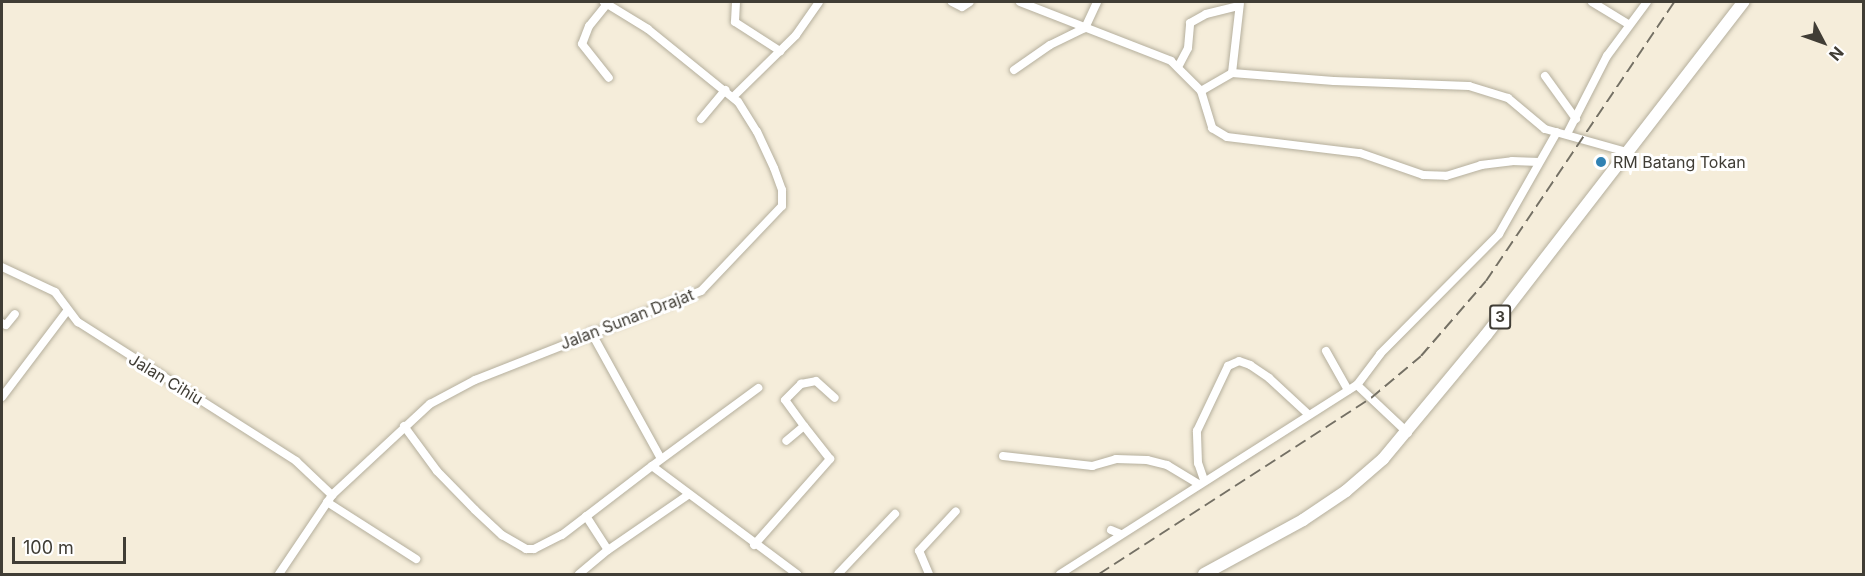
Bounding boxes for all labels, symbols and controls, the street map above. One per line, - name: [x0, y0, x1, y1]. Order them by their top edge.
- north arrow: [1793, 12, 1853, 72]
- text: N: [1825, 43, 1848, 65]
- place label: RM Batang Tokan: [1613, 152, 1746, 172]
- marker: RM Batang Tokan: [1594, 155, 1608, 169]
- street label: Jalan Sunan Drajat: [557, 285, 697, 353]
- road number: 3: [1488, 305, 1512, 329]
- street label: Jalan Cihiu: [125, 349, 207, 409]
- scale bar: [15, 525, 129, 563]
- text: 100 m: [23, 537, 74, 558]

